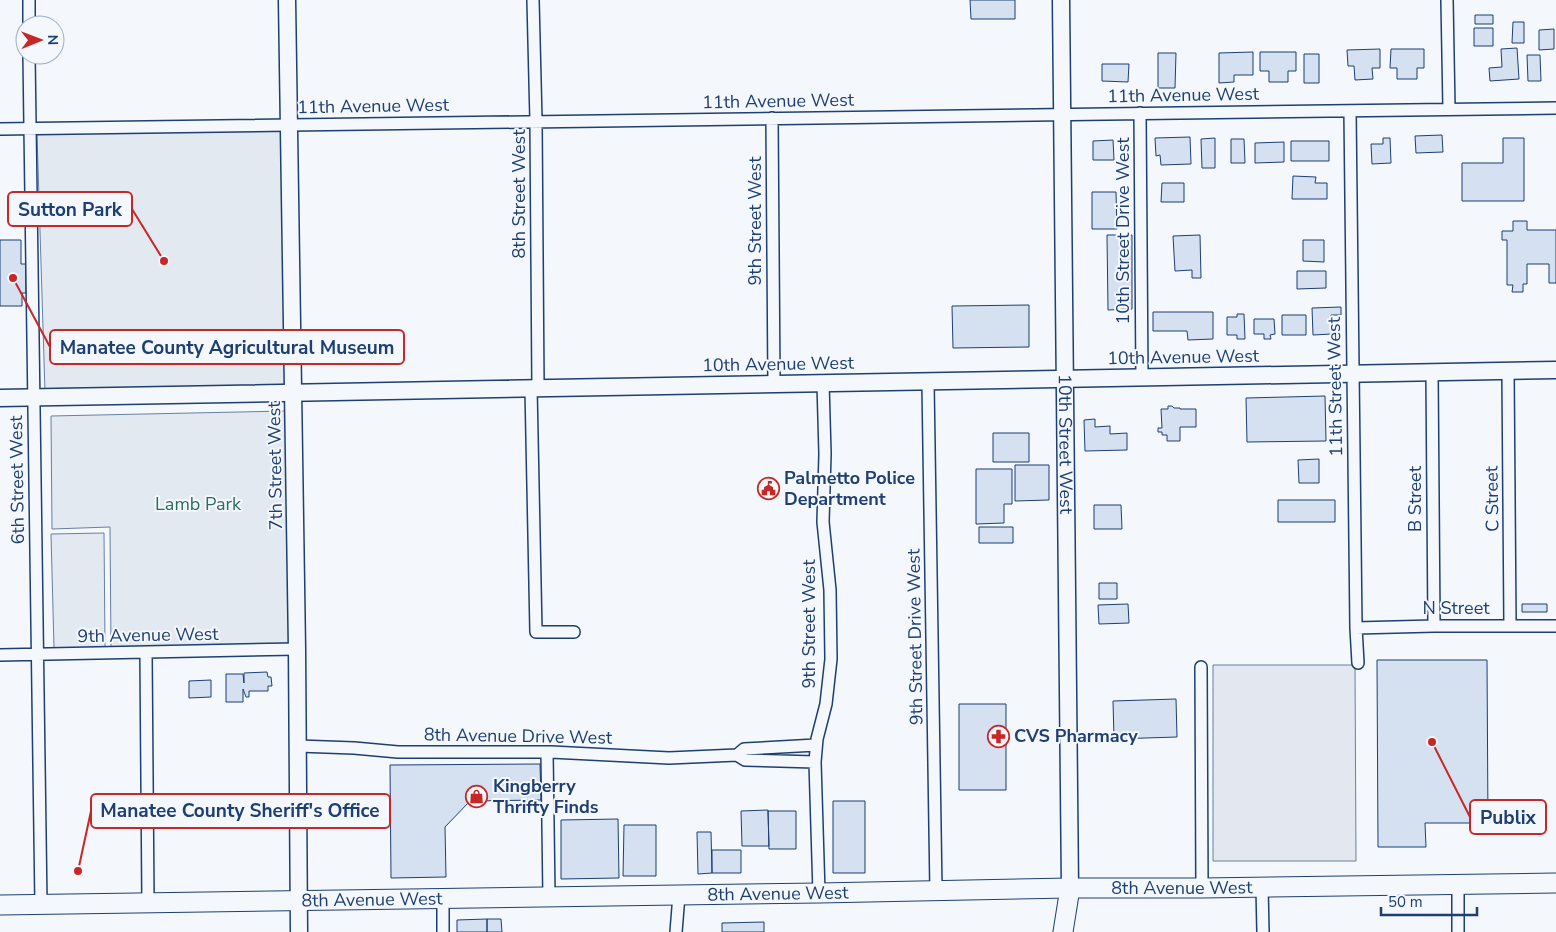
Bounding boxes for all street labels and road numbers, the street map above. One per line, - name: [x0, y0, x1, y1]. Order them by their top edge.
- street label: 11th Avenue West: [1107, 82, 1260, 108]
- street label: 11th Avenue West: [702, 88, 855, 114]
- street label: 11th Avenue West: [297, 93, 450, 119]
- street label: 8th Street West: [507, 129, 531, 258]
- street label: 10th Street Drive West: [1111, 137, 1135, 325]
- street label: 9th Street West: [743, 156, 767, 285]
- street label: 11th Street West: [1322, 316, 1348, 457]
- street label: 10th Avenue West: [1107, 344, 1260, 370]
- street label: 10th Avenue West: [702, 351, 855, 377]
- street label: 10th Street West: [1053, 374, 1078, 515]
- street label: 7th Street West: [262, 401, 288, 531]
- street label: 6th Street West: [4, 415, 30, 545]
- street label: B Street: [1403, 465, 1427, 532]
- street label: C Street: [1479, 465, 1505, 532]
- street label: 9th Street Drive West: [901, 548, 929, 725]
- street label: 9th Street West: [797, 559, 821, 688]
- street label: N Street: [1422, 596, 1490, 620]
- street label: 9th Avenue West: [77, 622, 219, 648]
- street label: 8th Avenue Drive West: [424, 722, 613, 750]
- street label: 8th Avenue West: [1111, 875, 1253, 900]
- street label: 8th Avenue West: [707, 880, 849, 907]
- street label: 8th Avenue West: [301, 887, 443, 913]

